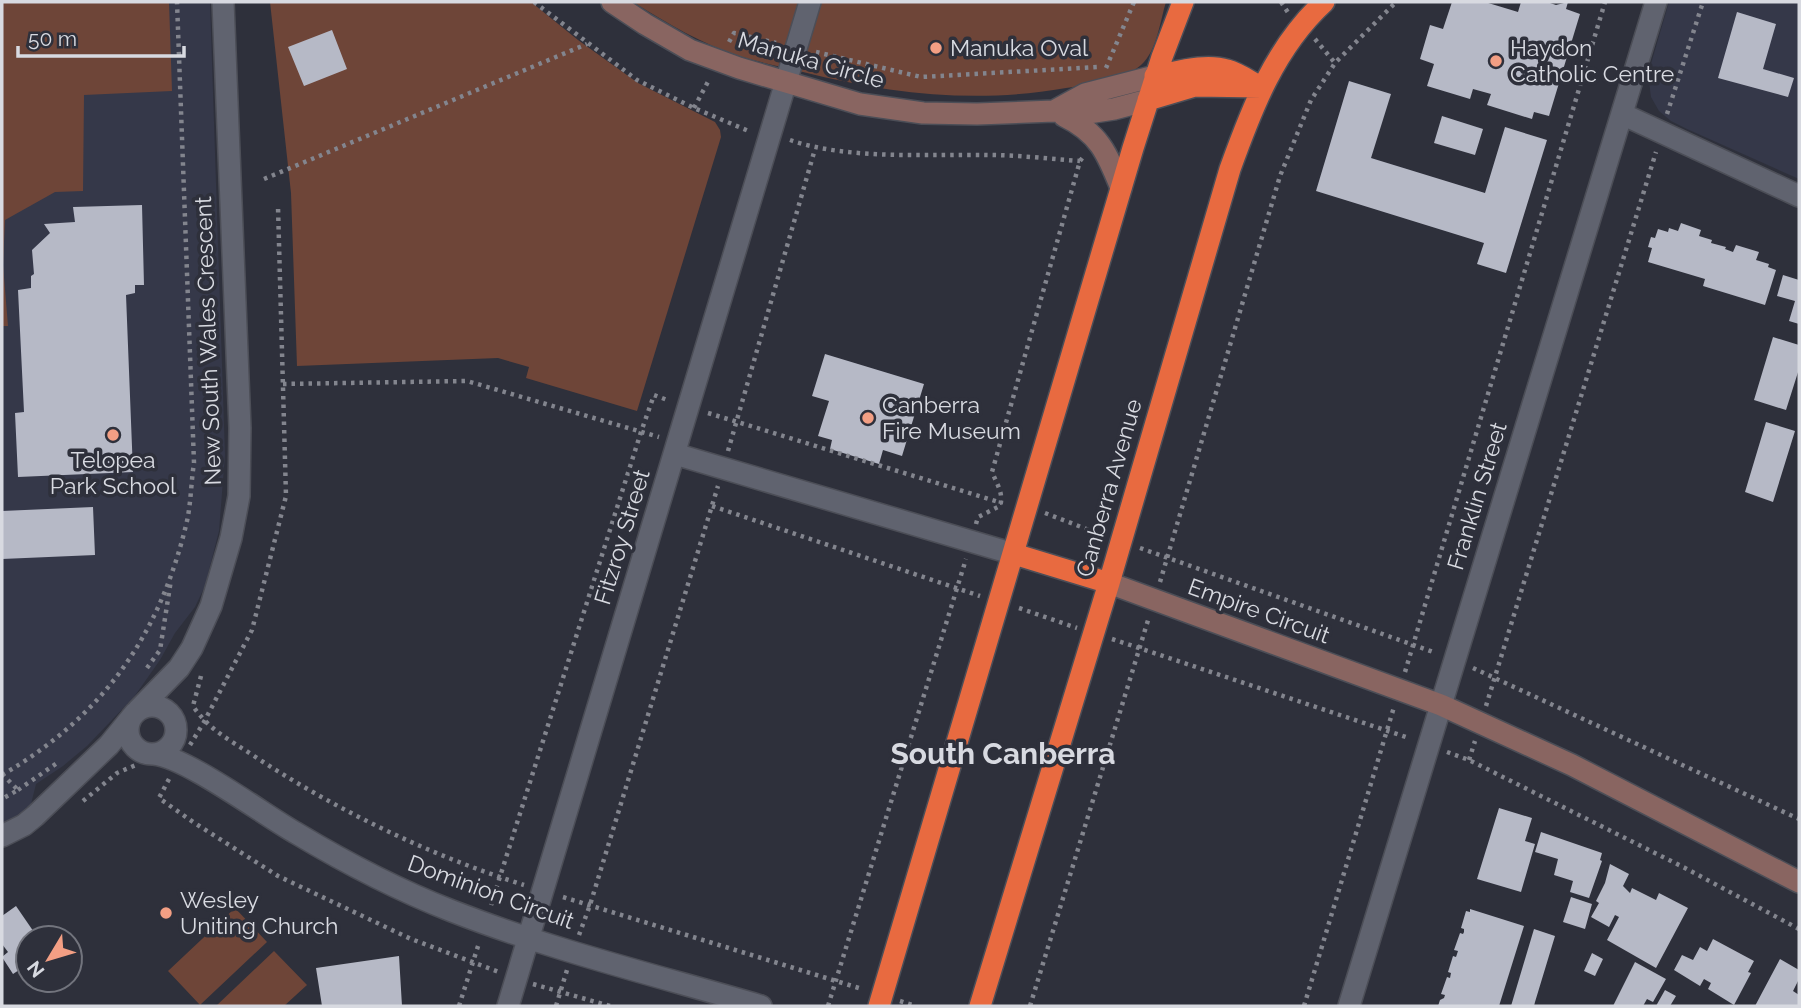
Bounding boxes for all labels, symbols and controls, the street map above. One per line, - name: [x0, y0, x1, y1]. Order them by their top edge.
- scale bar: [18, 14, 184, 58]
- text: 50 m: [28, 26, 77, 51]
- street label: Manuka Circle: [735, 26, 887, 93]
- place label: Manuka Oval: [950, 34, 1089, 61]
- place label: Haydon Catholic Centre: [1510, 34, 1674, 87]
- marker: Manuka Oval: [928, 40, 944, 56]
- marker: Haydon Catholic Centre: [1488, 53, 1504, 69]
- street label: New South Wales Crescent: [189, 196, 226, 486]
- place label: Canberra Fire Museum: [882, 391, 1021, 444]
- street label: Canberra Avenue: [1070, 396, 1147, 580]
- marker: Canberra Fire Museum: [860, 410, 876, 426]
- street label: Franklin Street: [1441, 418, 1512, 573]
- marker: Telopea Park School: [105, 427, 121, 443]
- place label: Telopea Park School: [50, 446, 177, 499]
- street label: Fitzroy Street: [588, 466, 655, 608]
- street label: Empire Circuit: [1185, 572, 1334, 649]
- district label: South Canberra: [890, 736, 1116, 771]
- street label: Dominion Circuit: [404, 849, 578, 934]
- place label: Wesley Uniting Church: [180, 886, 338, 939]
- marker: Wesley Uniting Church: [158, 905, 174, 921]
- north arrow: [14, 924, 84, 994]
- text: N: [22, 957, 49, 982]

